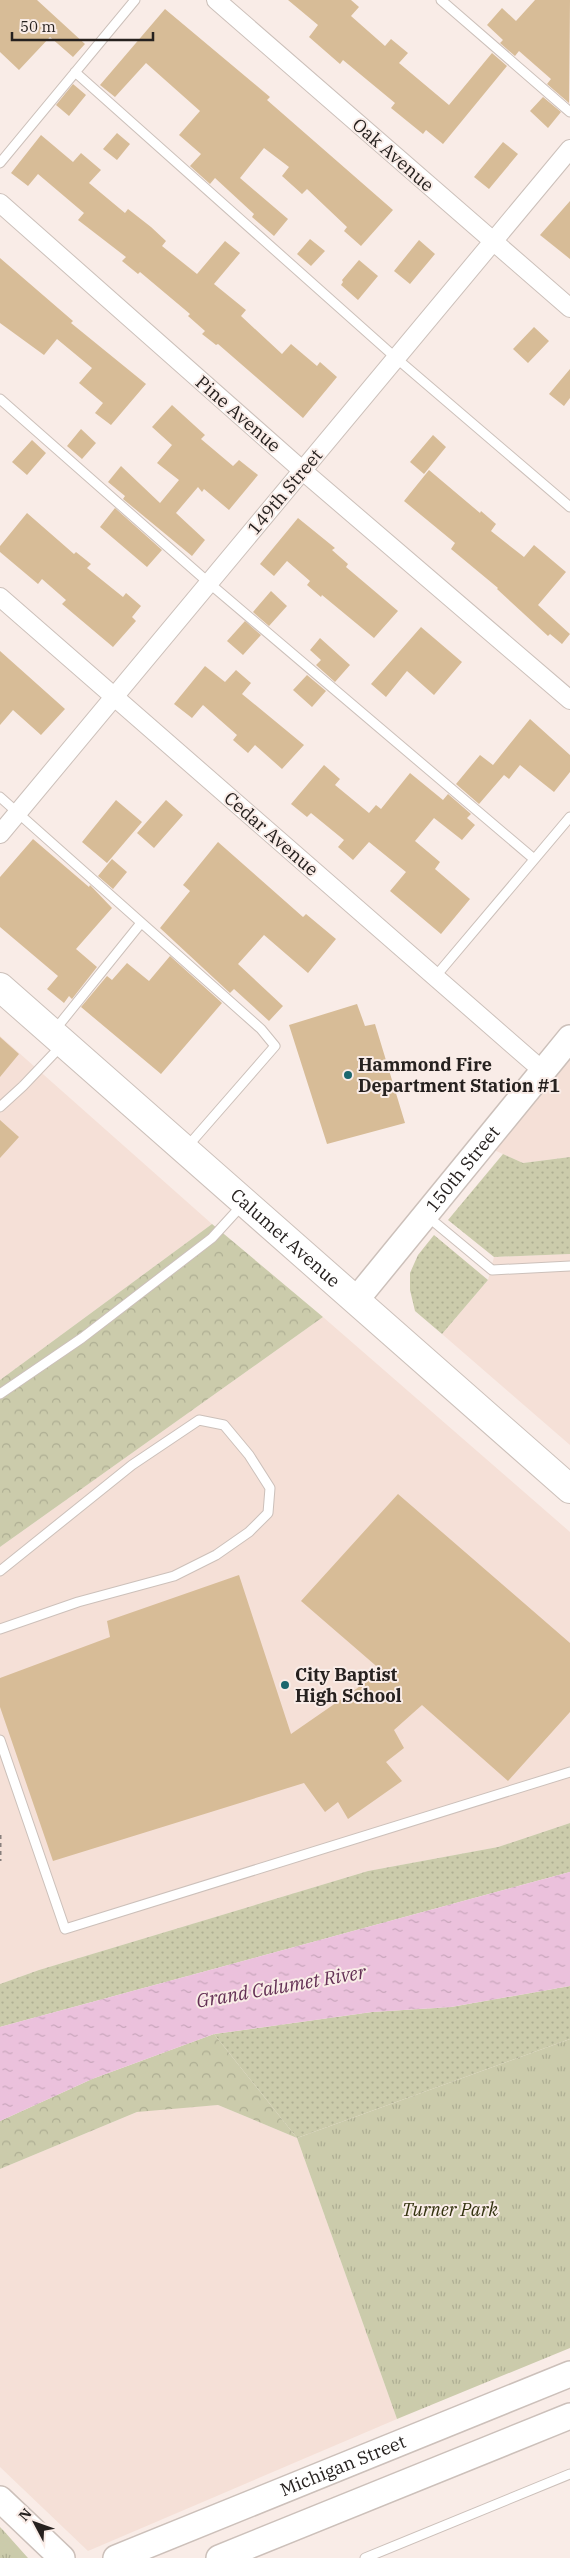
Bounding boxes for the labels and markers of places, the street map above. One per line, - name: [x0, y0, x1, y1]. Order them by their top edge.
- place label: Hammond Fire Department Station #1: [358, 1053, 560, 1097]
- marker: Hammond Fire Department Station #1: [342, 1069, 354, 1081]
- place label: City Baptist High School: [295, 1663, 402, 1707]
- marker: City Baptist High School: [279, 1679, 291, 1691]

